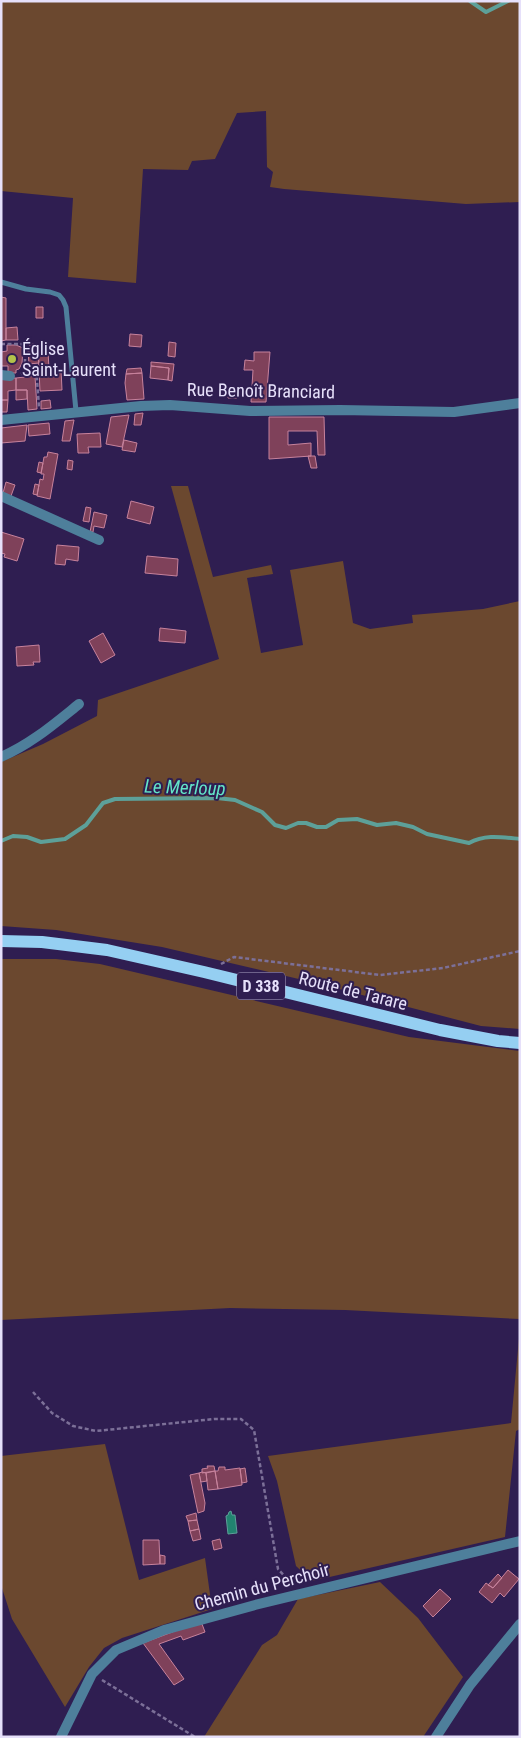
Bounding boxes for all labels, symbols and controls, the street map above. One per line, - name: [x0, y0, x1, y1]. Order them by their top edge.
- place label: Église Saint-Laurent: [22, 338, 116, 380]
- marker: Église Saint-Laurent: [6, 353, 18, 365]
- street label: Rue Benoît Branciard: [187, 379, 335, 402]
- water label: Le Merloup: [144, 775, 226, 800]
- street label: Route de Tarare: [297, 967, 409, 1014]
- road number: D 338: [237, 972, 285, 999]
- street label: Chemin du Perchoir: [192, 1558, 332, 1615]

